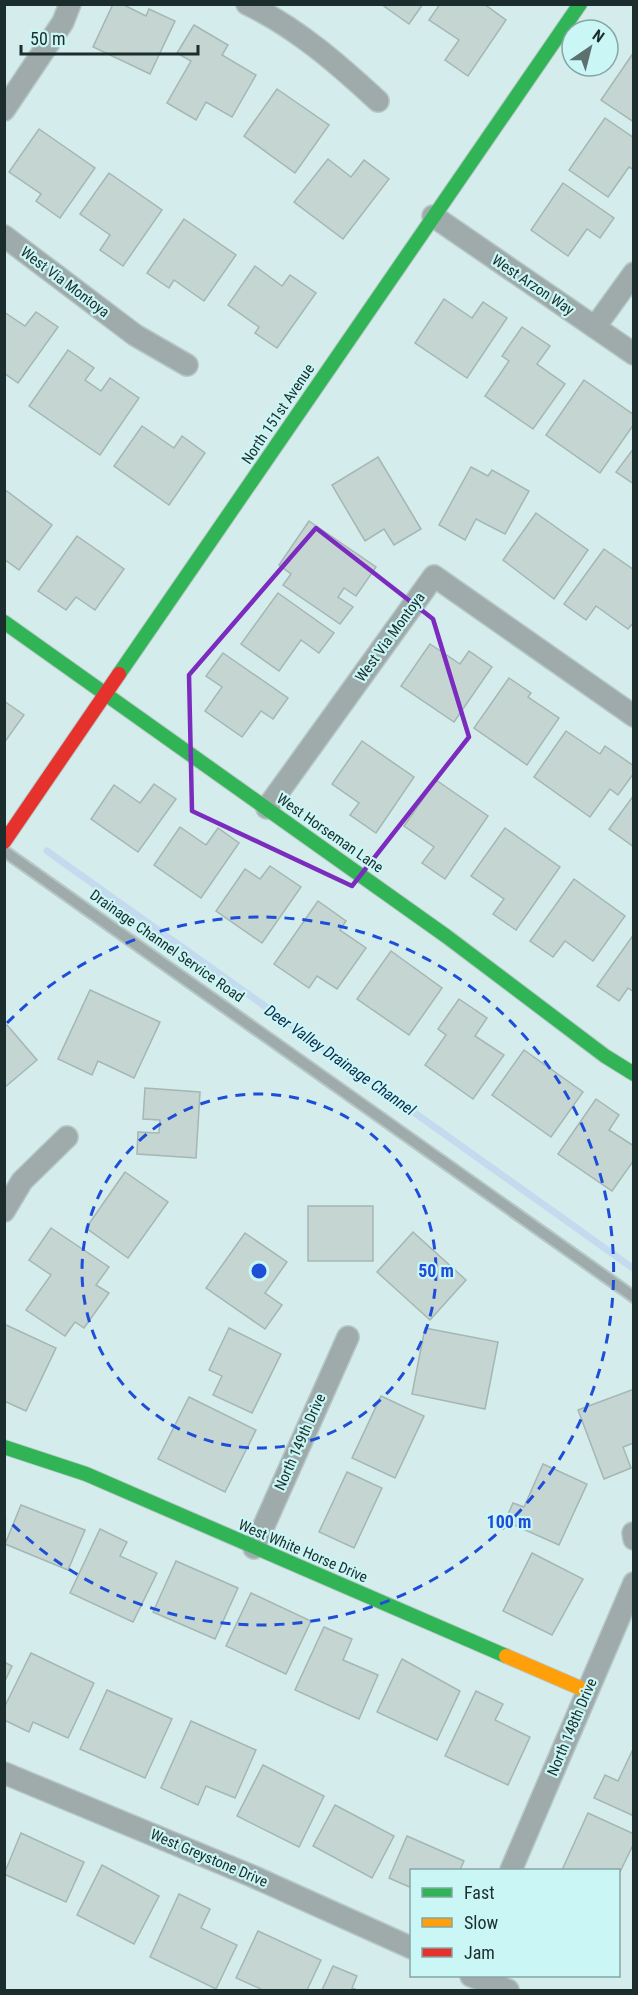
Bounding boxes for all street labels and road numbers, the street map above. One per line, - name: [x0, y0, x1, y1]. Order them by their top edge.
- street label: West Via Montoya: [17, 243, 113, 321]
- street label: West Arzon Way: [488, 251, 578, 319]
- street label: North 151st Avenue: [238, 360, 318, 468]
- street label: West Via Montoya: [351, 589, 429, 685]
- street label: West Horseman Lane: [273, 789, 387, 877]
- street label: Drainage Channel Service Road: [86, 886, 248, 1006]
- street label: North 149th Drive: [271, 1391, 329, 1493]
- street label: West White Horse Drive: [236, 1516, 370, 1586]
- street label: North 148th Drive: [543, 1676, 601, 1778]
- street label: West Greystone Drive: [148, 1825, 270, 1891]

